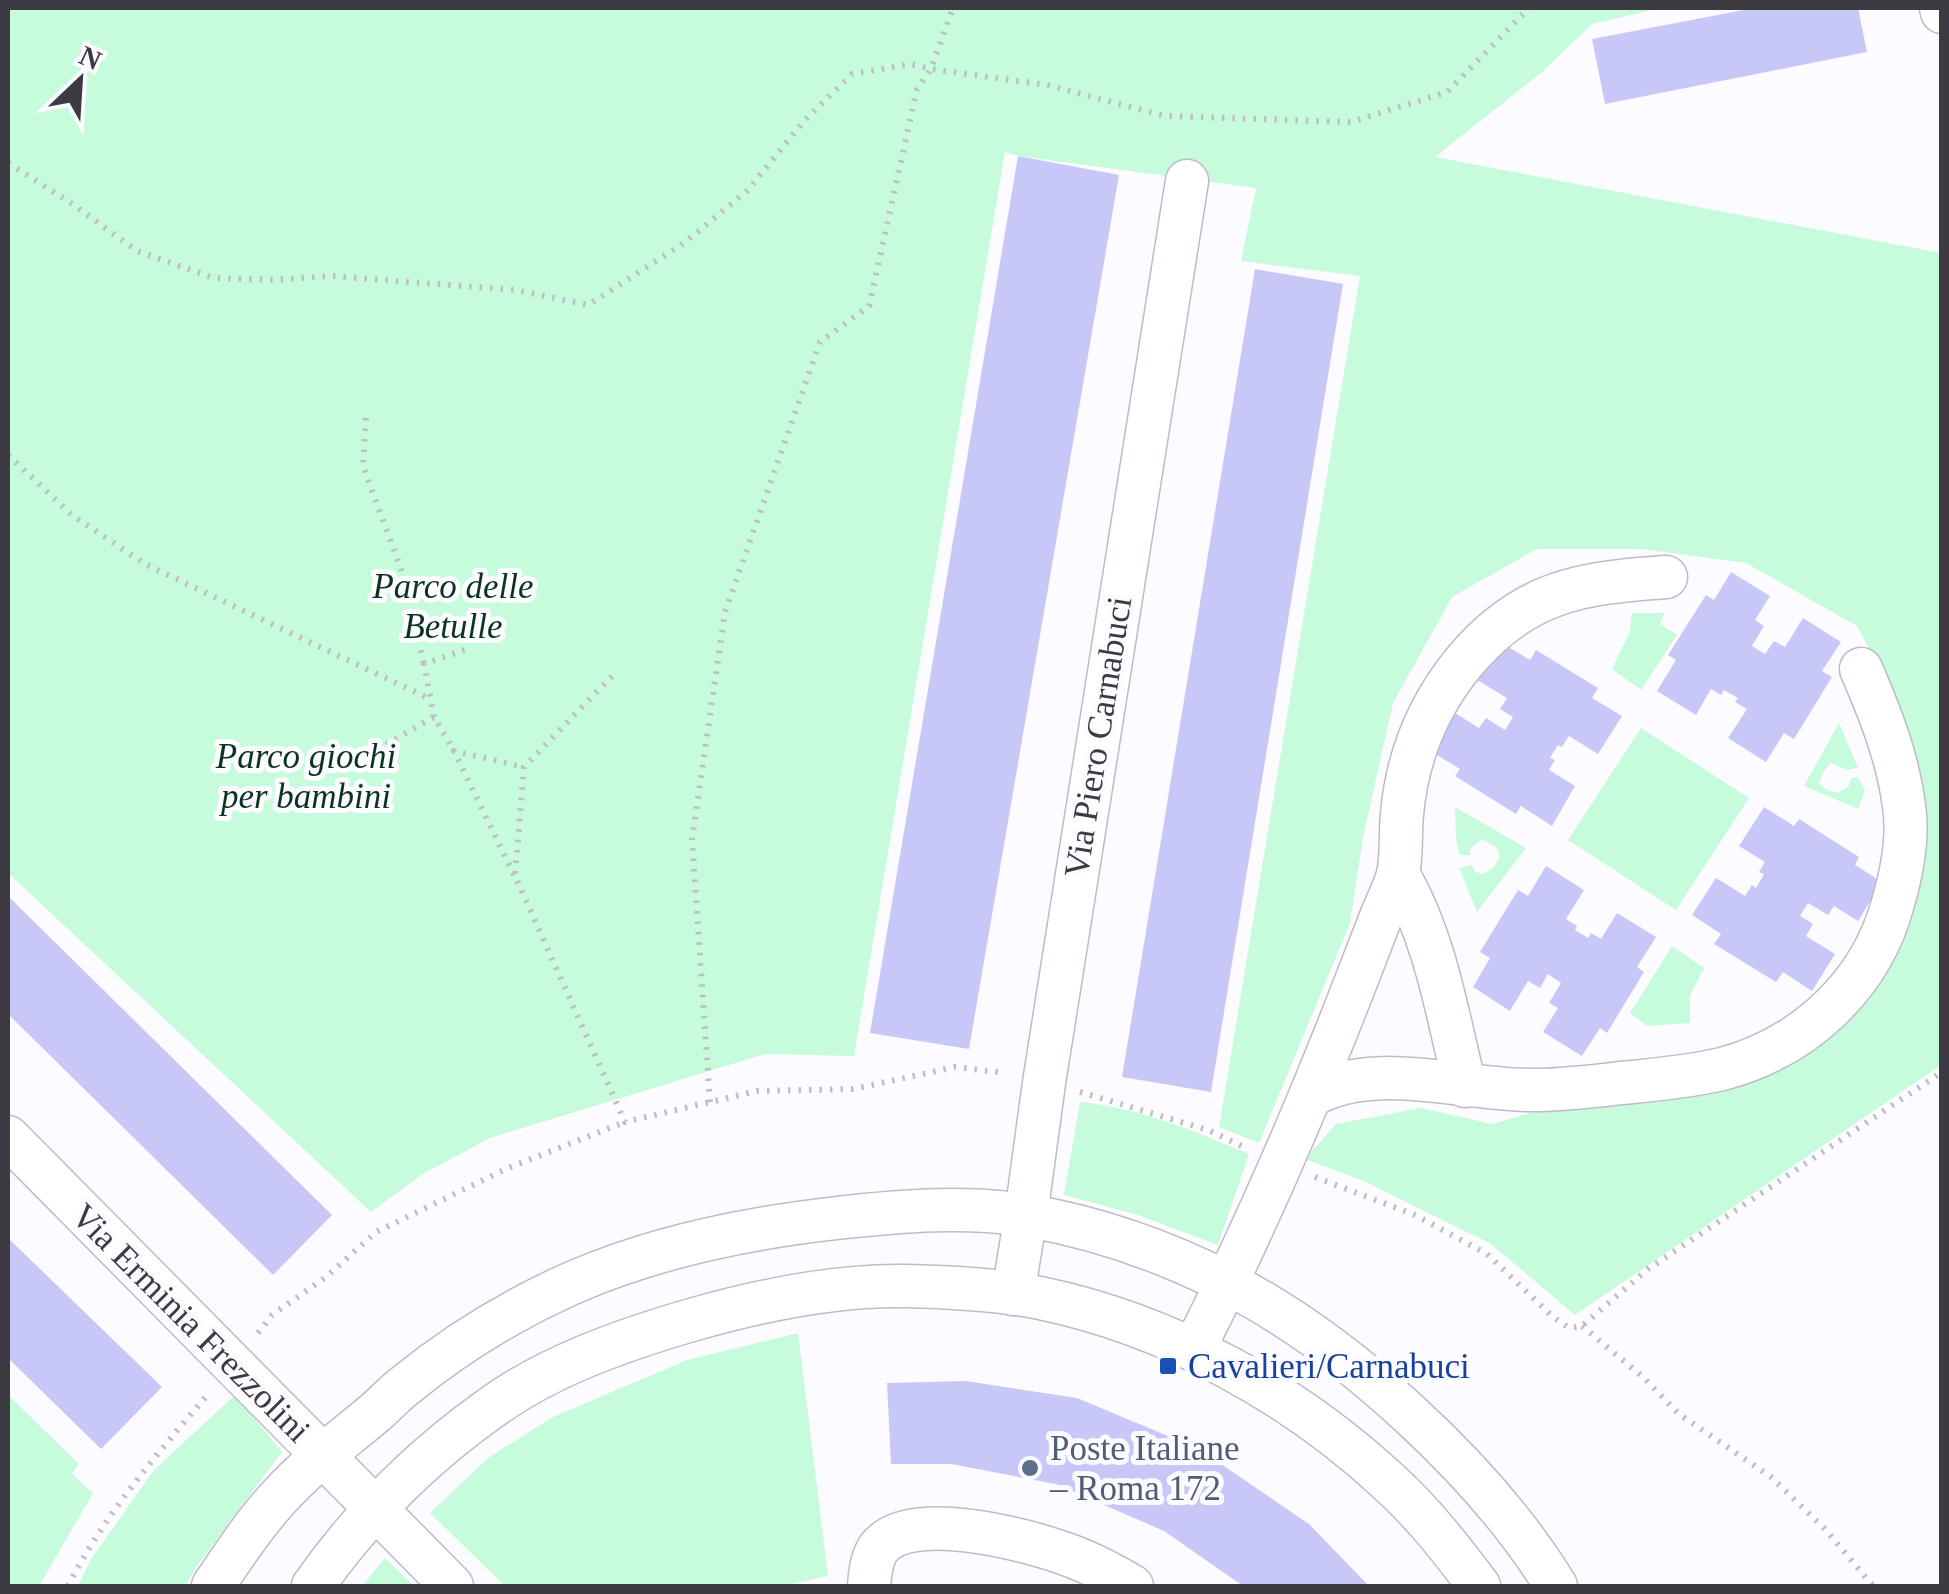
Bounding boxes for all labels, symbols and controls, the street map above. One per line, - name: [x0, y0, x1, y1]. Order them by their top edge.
- north arrow: [30, 30, 130, 130]
- text: N: [75, 39, 106, 76]
- park label: Parco delle Betulle: [371, 567, 534, 646]
- street label: Via Piero Carnabuci: [1057, 594, 1139, 880]
- park label: Parco giochi per bambini: [215, 737, 396, 816]
- street label: Via Erminia Frezzolini: [64, 1196, 318, 1450]
- place label: Cavalieri/Carnabuci: [1188, 1347, 1470, 1386]
- marker: Cavalieri/Carnabuci: [1157, 1355, 1179, 1377]
- place label: Poste Italiane – Roma 172: [1049, 1429, 1240, 1508]
- marker: Poste Italiane – Roma 172: [1019, 1457, 1041, 1479]

